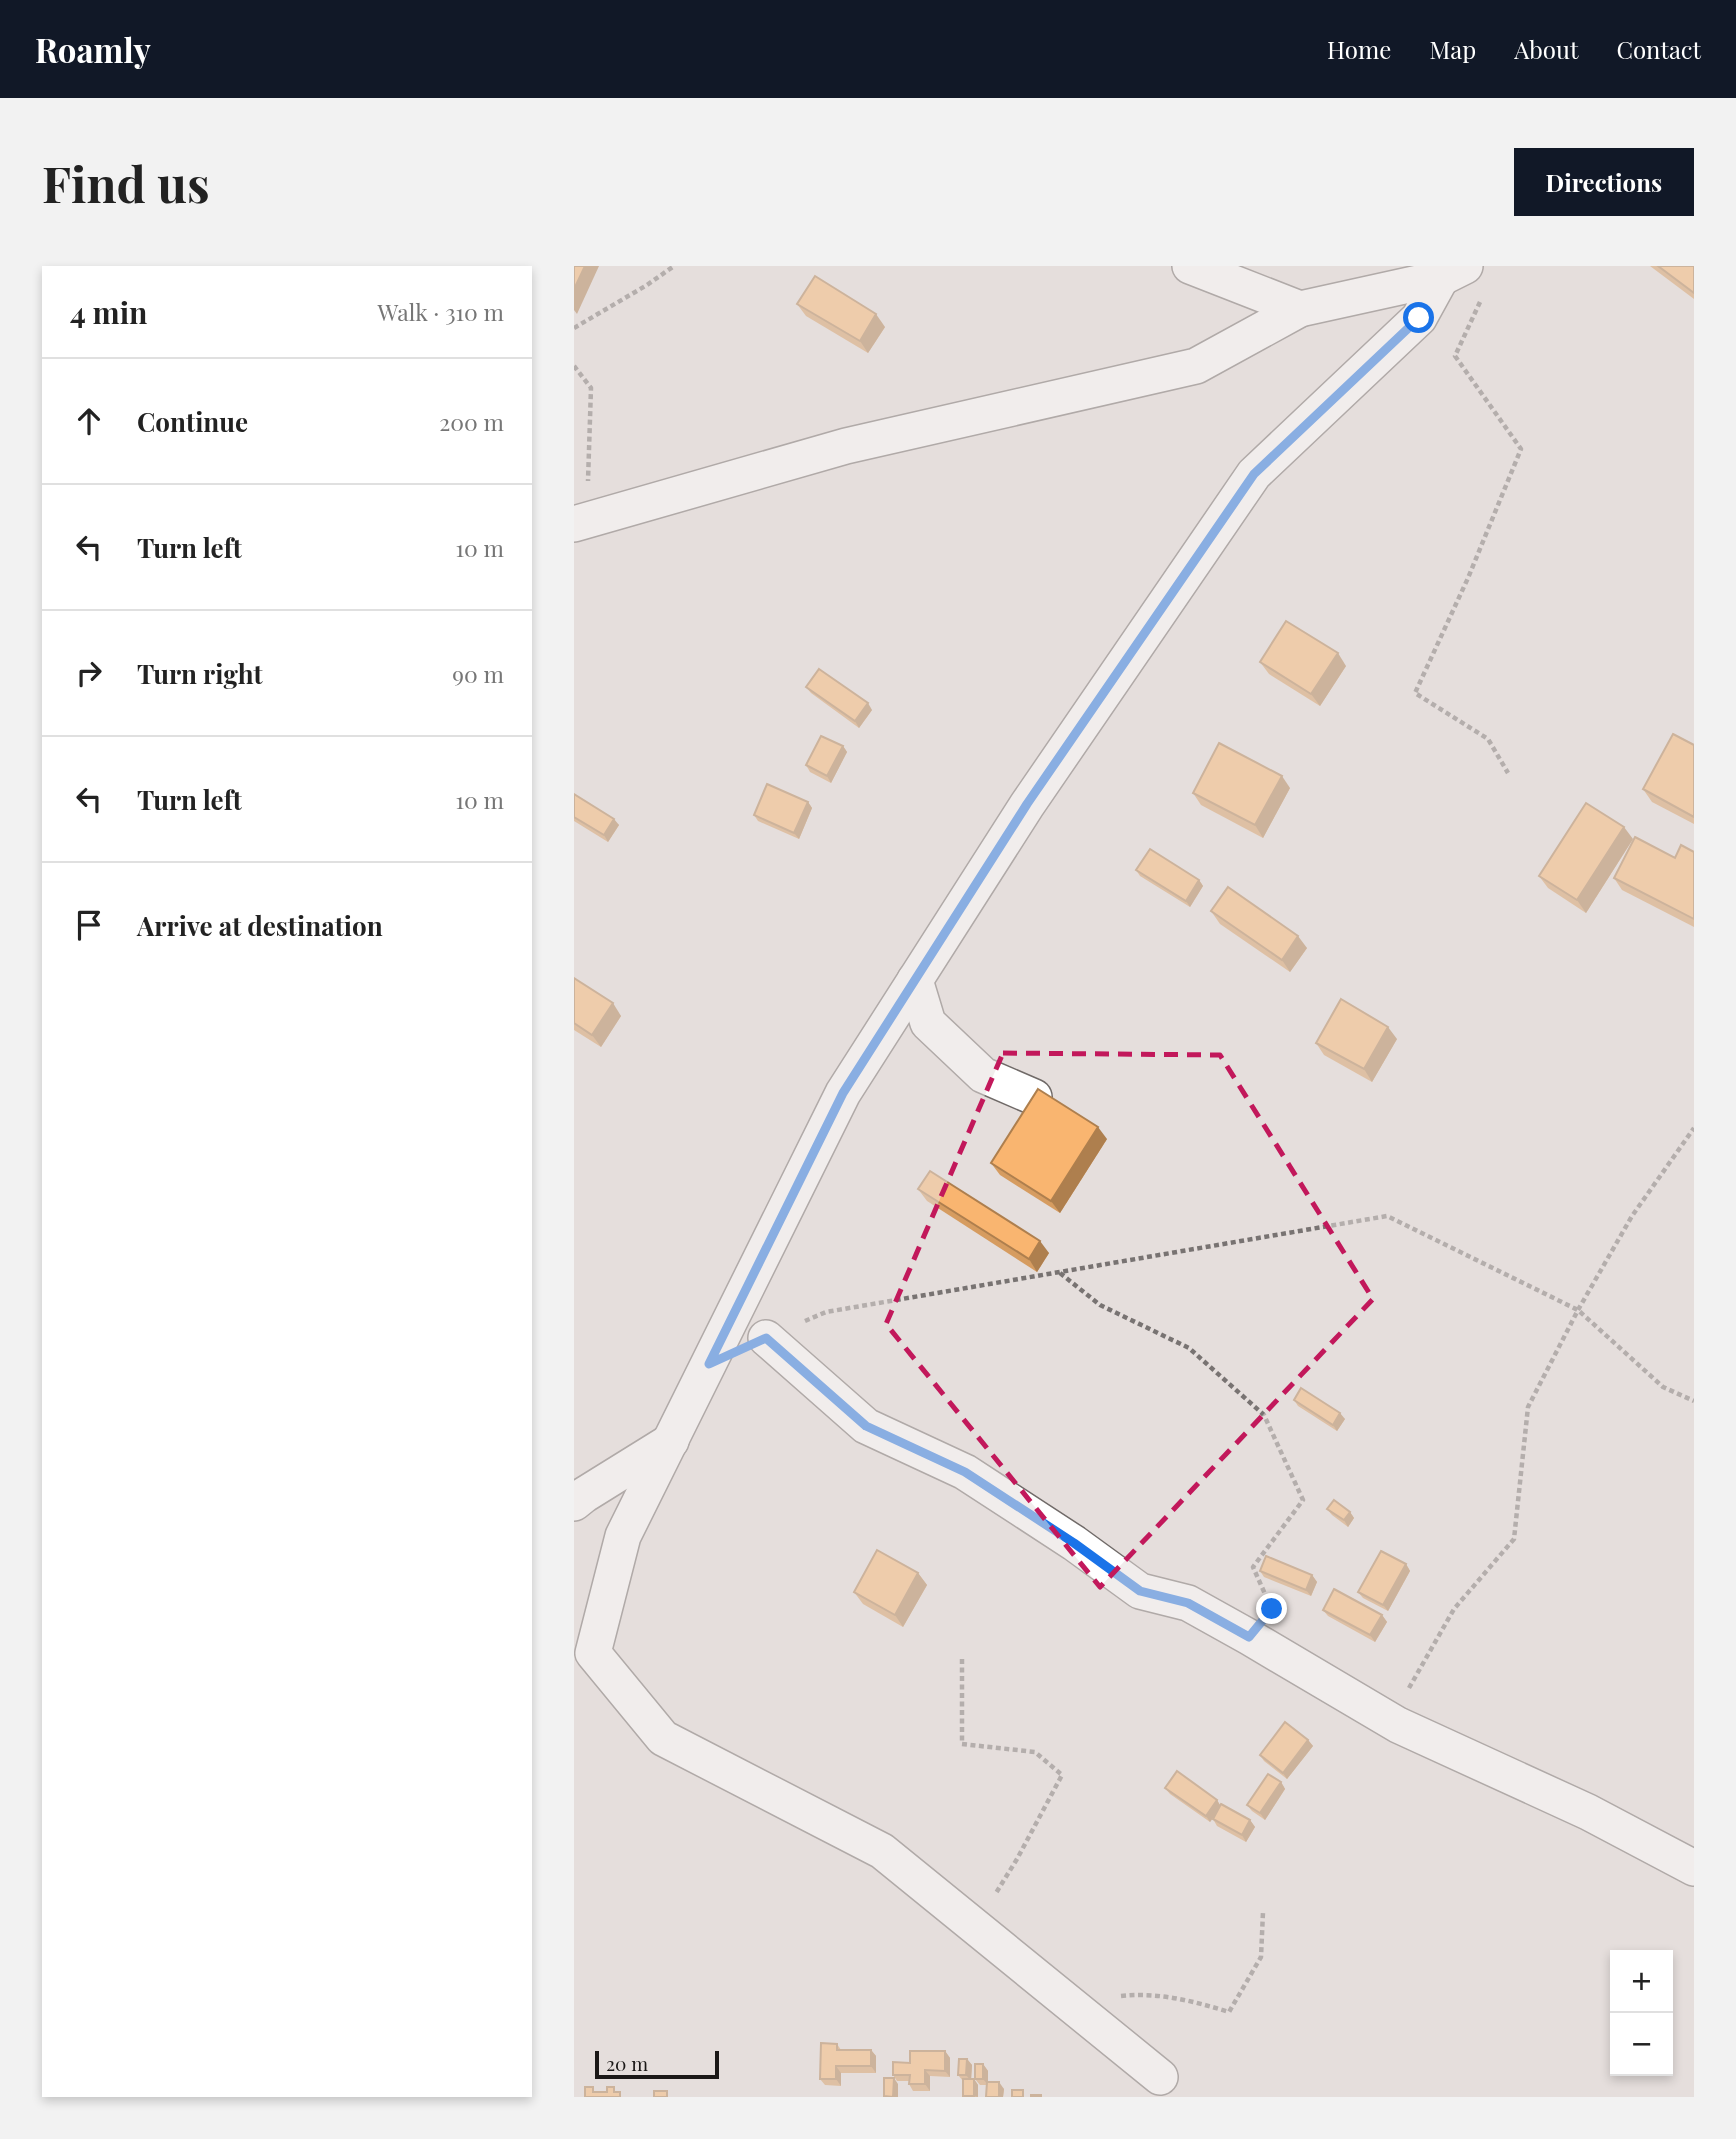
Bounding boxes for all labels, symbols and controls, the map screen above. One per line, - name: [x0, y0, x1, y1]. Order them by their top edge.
- text: Roamly: [35, 27, 151, 71]
- text: Home: [1327, 33, 1391, 65]
- text: Map: [1429, 33, 1476, 65]
- text: About: [1514, 33, 1578, 65]
- text: Contact: [1616, 33, 1701, 65]
- button: Directions: [1514, 148, 1694, 216]
- text: Find us: [42, 150, 210, 215]
- text: 4 min: [70, 292, 148, 332]
- text: Walk · 310 m: [378, 296, 504, 327]
- route start: [1403, 302, 1434, 333]
- icon: ahead: [70, 402, 108, 440]
- text: Continue: [137, 404, 248, 439]
- text: 200 m: [439, 406, 504, 437]
- icon: left: [70, 528, 108, 566]
- text: Turn left: [137, 530, 242, 565]
- text: 10 m: [456, 532, 504, 563]
- icon: right: [70, 654, 108, 692]
- text: Turn right: [137, 656, 263, 691]
- text: 90 m: [452, 658, 504, 689]
- icon: left: [70, 780, 108, 818]
- text: Turn left: [137, 782, 242, 817]
- text: 10 m: [456, 784, 504, 815]
- icon: arrive: [70, 906, 108, 944]
- text: Arrive at destination: [137, 908, 383, 943]
- route end: [1256, 1593, 1287, 1624]
- map controls: [1610, 1950, 1673, 2076]
- button: +: [1610, 1950, 1673, 2013]
- button: −: [1610, 2013, 1673, 2076]
- scale bar: [595, 2048, 719, 2080]
- text: 20 m: [606, 2050, 648, 2076]

